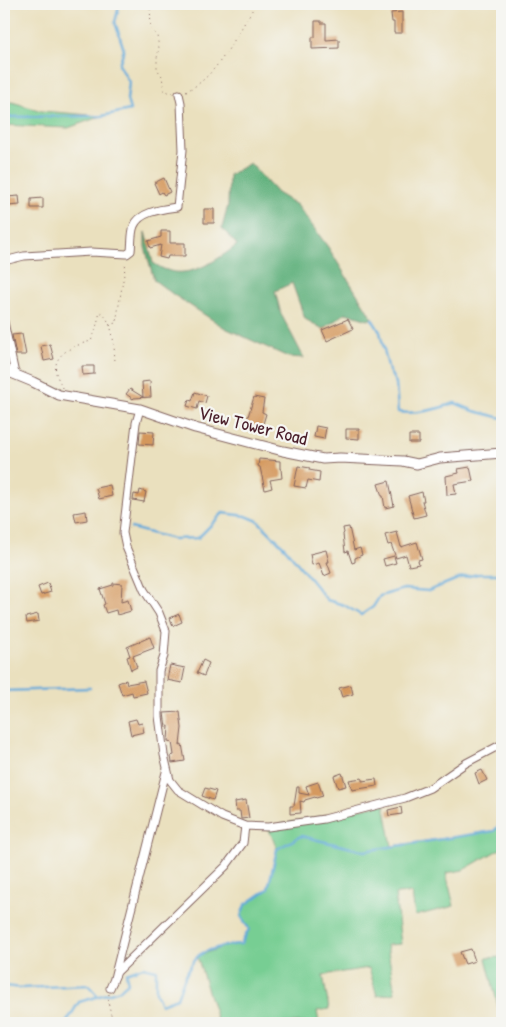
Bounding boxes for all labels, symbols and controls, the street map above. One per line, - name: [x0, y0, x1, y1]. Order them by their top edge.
- street label: View Tower Road: [196, 399, 311, 451]

